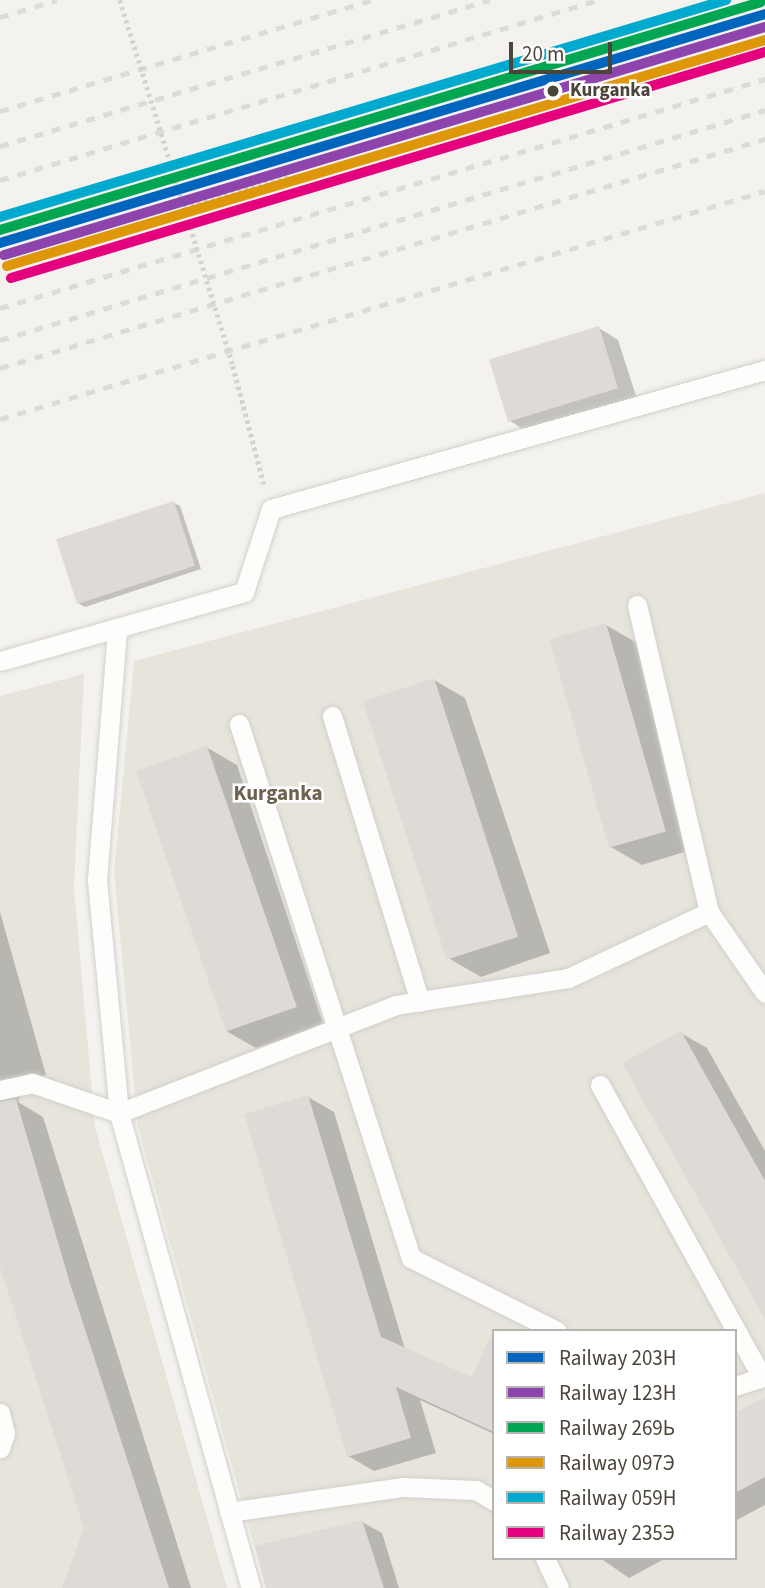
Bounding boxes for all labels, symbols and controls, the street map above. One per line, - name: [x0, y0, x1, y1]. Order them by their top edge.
- scale bar: [513, 28, 616, 72]
- text: 20 m: [522, 39, 564, 69]
- marker: Kurganka: [542, 80, 564, 102]
- place label: Kurganka: [570, 80, 651, 102]
- district label: Kurganka: [234, 780, 322, 806]
- legend: [492, 1329, 737, 1560]
- text: Railway 203Н: [559, 1343, 676, 1373]
- text: Railway 123Н: [559, 1378, 676, 1408]
- text: Railway 269Ь: [559, 1413, 675, 1443]
- text: Railway 097Э: [559, 1448, 675, 1478]
- text: Railway 059Н: [559, 1483, 676, 1513]
- text: Railway 235Э: [559, 1518, 675, 1548]

